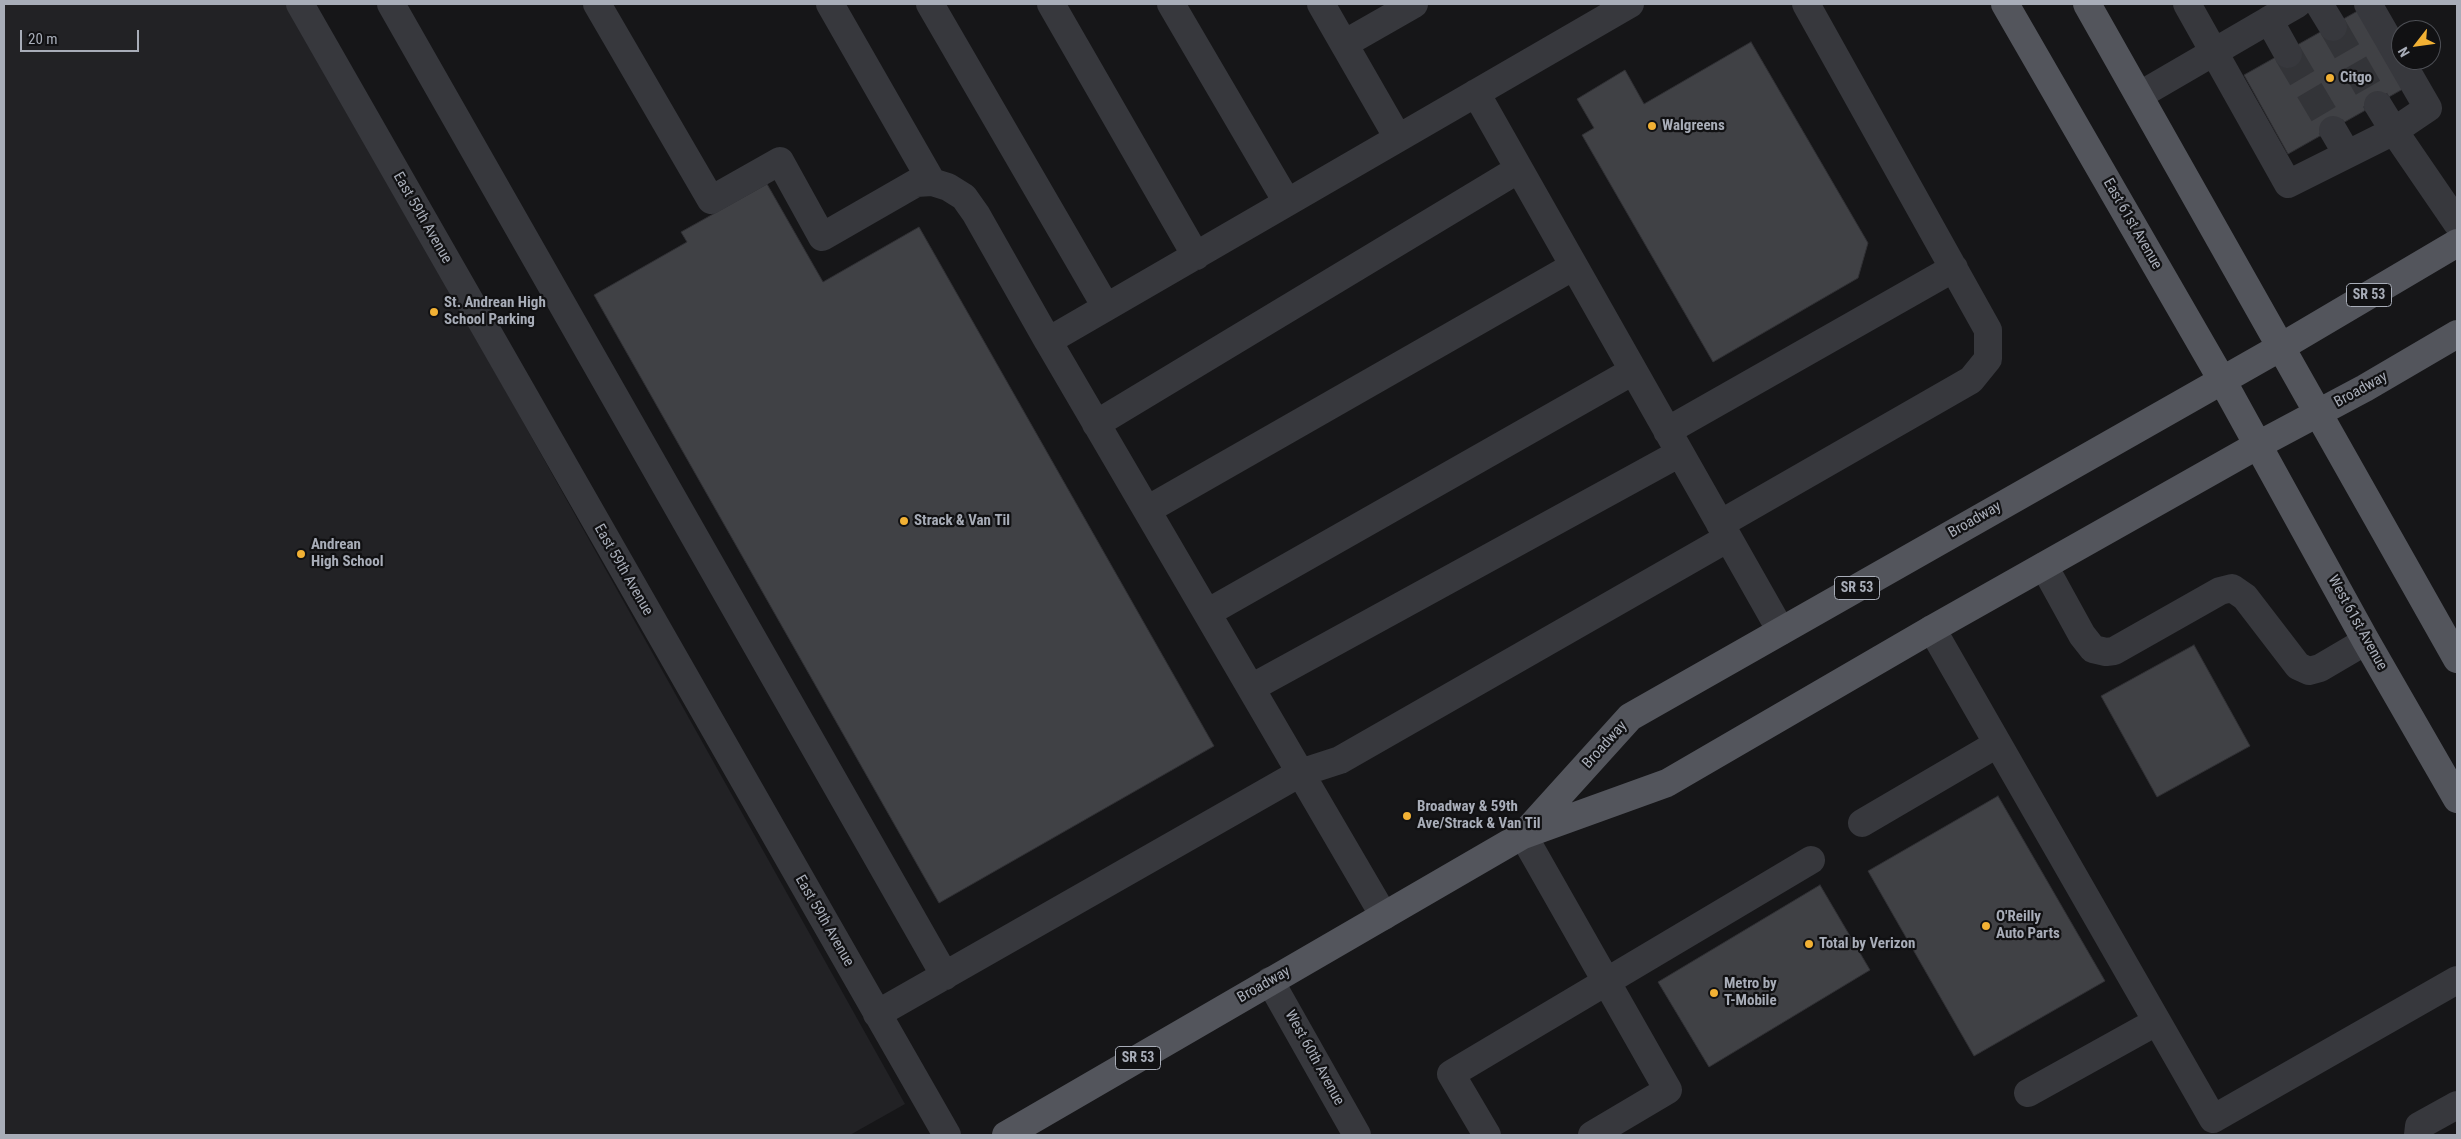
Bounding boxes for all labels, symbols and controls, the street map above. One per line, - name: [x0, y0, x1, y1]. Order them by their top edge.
- scale bar: [22, 20, 141, 52]
- north arrow: [2391, 20, 2441, 70]
- text: 20 m: [28, 30, 58, 48]
- text: N: [2395, 44, 2413, 60]
- place label: Citgo: [2340, 69, 2372, 87]
- marker: Citgo: [2324, 72, 2336, 84]
- place label: Walgreens: [1662, 117, 1725, 135]
- marker: Walgreens: [1646, 120, 1658, 132]
- street label: East 59th Avenue: [389, 169, 455, 267]
- street label: East 61st Avenue: [2099, 175, 2165, 273]
- road number: SR 53: [2346, 284, 2392, 306]
- place label: St. Andrean High School Parking: [444, 294, 546, 329]
- marker: St. Andrean High School Parking: [428, 306, 440, 318]
- street label: Broadway: [2331, 368, 2391, 412]
- street label: Broadway: [1945, 498, 2005, 542]
- place label: Strack & Van Til: [914, 512, 1010, 530]
- marker: Strack & Van Til: [898, 515, 910, 527]
- street label: East 59th Avenue: [590, 521, 656, 619]
- place label: Andrean High School: [311, 536, 383, 571]
- marker: Andrean High School: [295, 548, 307, 560]
- street label: West 61st Avenue: [2324, 572, 2390, 674]
- road number: SR 53: [1834, 576, 1880, 600]
- street label: Broadway: [1579, 717, 1631, 773]
- place label: Broadway & 59th Ave/Strack & Van Til: [1417, 798, 1540, 833]
- marker: Broadway & 59th Ave/Strack & Van Til: [1401, 810, 1413, 822]
- street label: East 59th Avenue: [791, 872, 857, 970]
- place label: O'Reilly Auto Parts: [1996, 908, 2060, 943]
- marker: O'Reilly Auto Parts: [1980, 920, 1992, 932]
- place label: Total by Verizon: [1819, 935, 1915, 953]
- marker: Total by Verizon: [1803, 938, 1815, 950]
- street label: Broadway: [1234, 963, 1294, 1007]
- place label: Metro by T-Mobile: [1724, 975, 1777, 1010]
- marker: Metro by T-Mobile: [1708, 987, 1720, 999]
- street label: West 60th Avenue: [1280, 1007, 1348, 1109]
- road number: SR 53: [1116, 1046, 1160, 1070]

